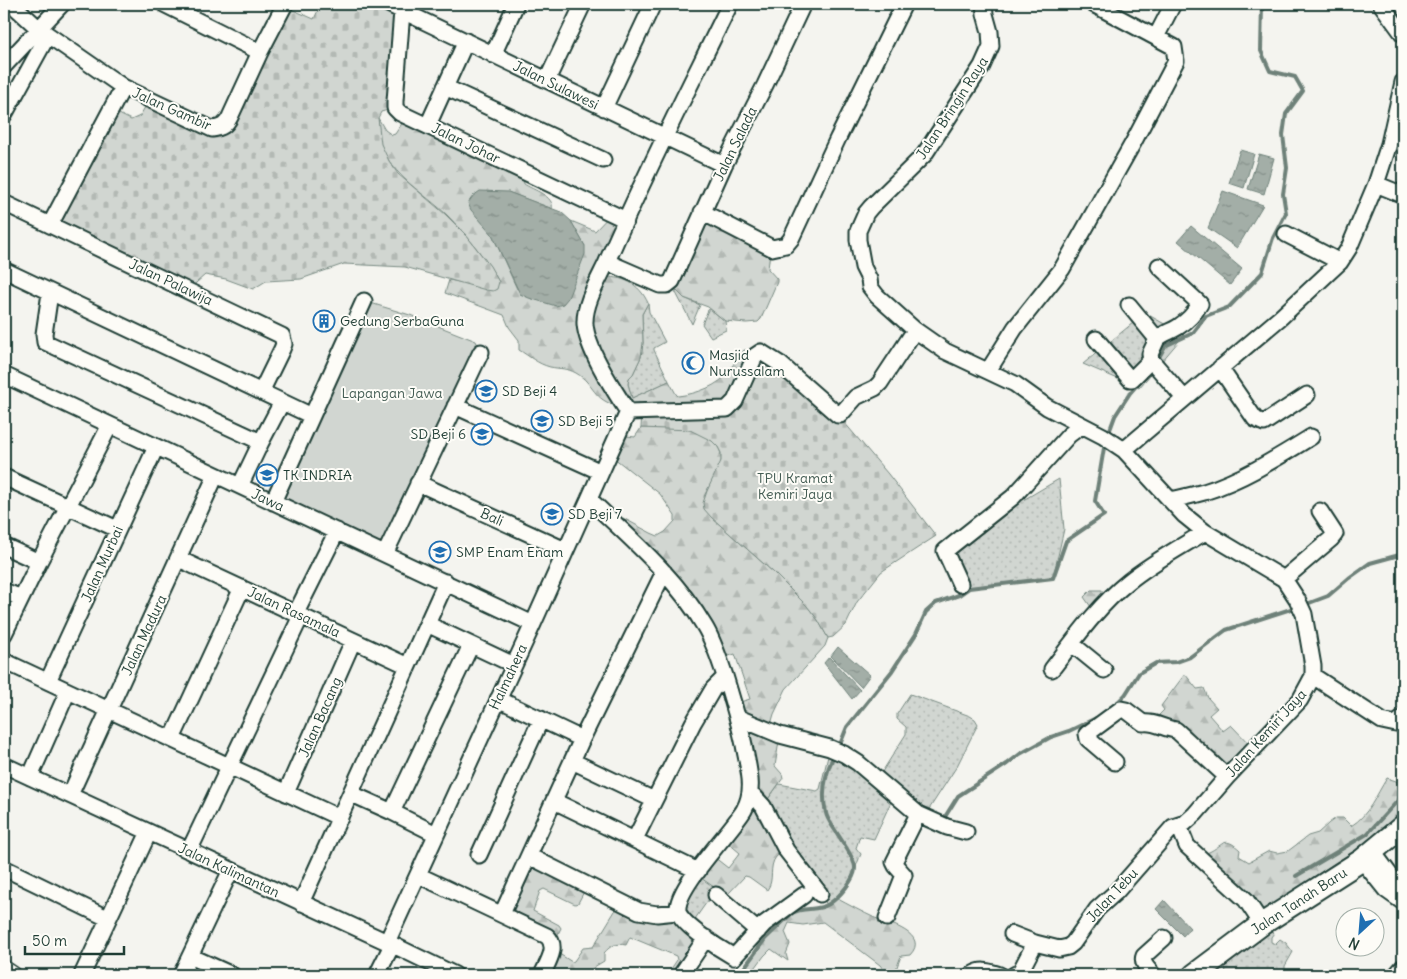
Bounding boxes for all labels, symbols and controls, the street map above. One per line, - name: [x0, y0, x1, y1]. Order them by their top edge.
- street label: Jalan Bringin Raya: [912, 53, 992, 163]
- street label: Jalan Sulawesi: [510, 57, 602, 113]
- street label: Jalan Gambir: [130, 84, 215, 135]
- street label: Jalan Salada: [709, 104, 761, 184]
- street label: Jalan Johar: [429, 119, 504, 168]
- street label: Jalan Palawija: [126, 255, 216, 309]
- building icon: Gedung SerbaGuna: [312, 309, 336, 333]
- place label: Gedung SerbaGuna: [340, 312, 464, 330]
- place label: Masjid Nurussalam: [709, 346, 785, 380]
- mosque icon: Masjid Nurussalam: [681, 351, 705, 375]
- school or university icon: SD Beji 4: [474, 379, 498, 403]
- place label: SD Beji 4: [502, 382, 557, 400]
- park label: Lapangan Jawa: [342, 384, 442, 402]
- school or university icon: SD Beji 5: [530, 409, 554, 433]
- place label: SD Beji 5: [558, 412, 613, 430]
- school or university icon: SD Beji 6: [470, 422, 494, 446]
- place label: SD Beji 6: [411, 425, 466, 443]
- school or university icon: TK INDRIA: [255, 463, 279, 487]
- place label: TK INDRIA: [283, 466, 352, 484]
- park label: TPU Kramat Kemiri Jaya: [757, 469, 833, 503]
- street label: Jawa: [249, 485, 287, 515]
- school or university icon: SD Beji 7: [540, 502, 564, 526]
- street label: Bali: [478, 504, 506, 530]
- place label: SD Beji 7: [568, 505, 622, 523]
- street label: Jalan Murbai: [77, 523, 127, 605]
- school or university icon: SMP Enam Enam: [428, 540, 452, 564]
- place label: SMP Enam Enam: [456, 543, 563, 561]
- street label: Jalan Rasamala: [245, 583, 343, 641]
- street label: Jalan Madura: [117, 592, 171, 678]
- street label: Halmahera: [485, 641, 531, 713]
- street label: Jalan Bacang: [294, 674, 346, 760]
- street label: Jalan Kemiri Jaya: [1222, 685, 1310, 781]
- street label: Jalan Kalimantan: [176, 839, 282, 901]
- street label: Jalan Tanah Baru: [1248, 863, 1350, 939]
- street label: Jalan Tebu: [1082, 864, 1142, 926]
- north arrow: [1334, 906, 1384, 956]
- scale bar: [25, 924, 124, 956]
- text: 50 m: [32, 931, 67, 950]
- text: N: [1346, 933, 1363, 954]

